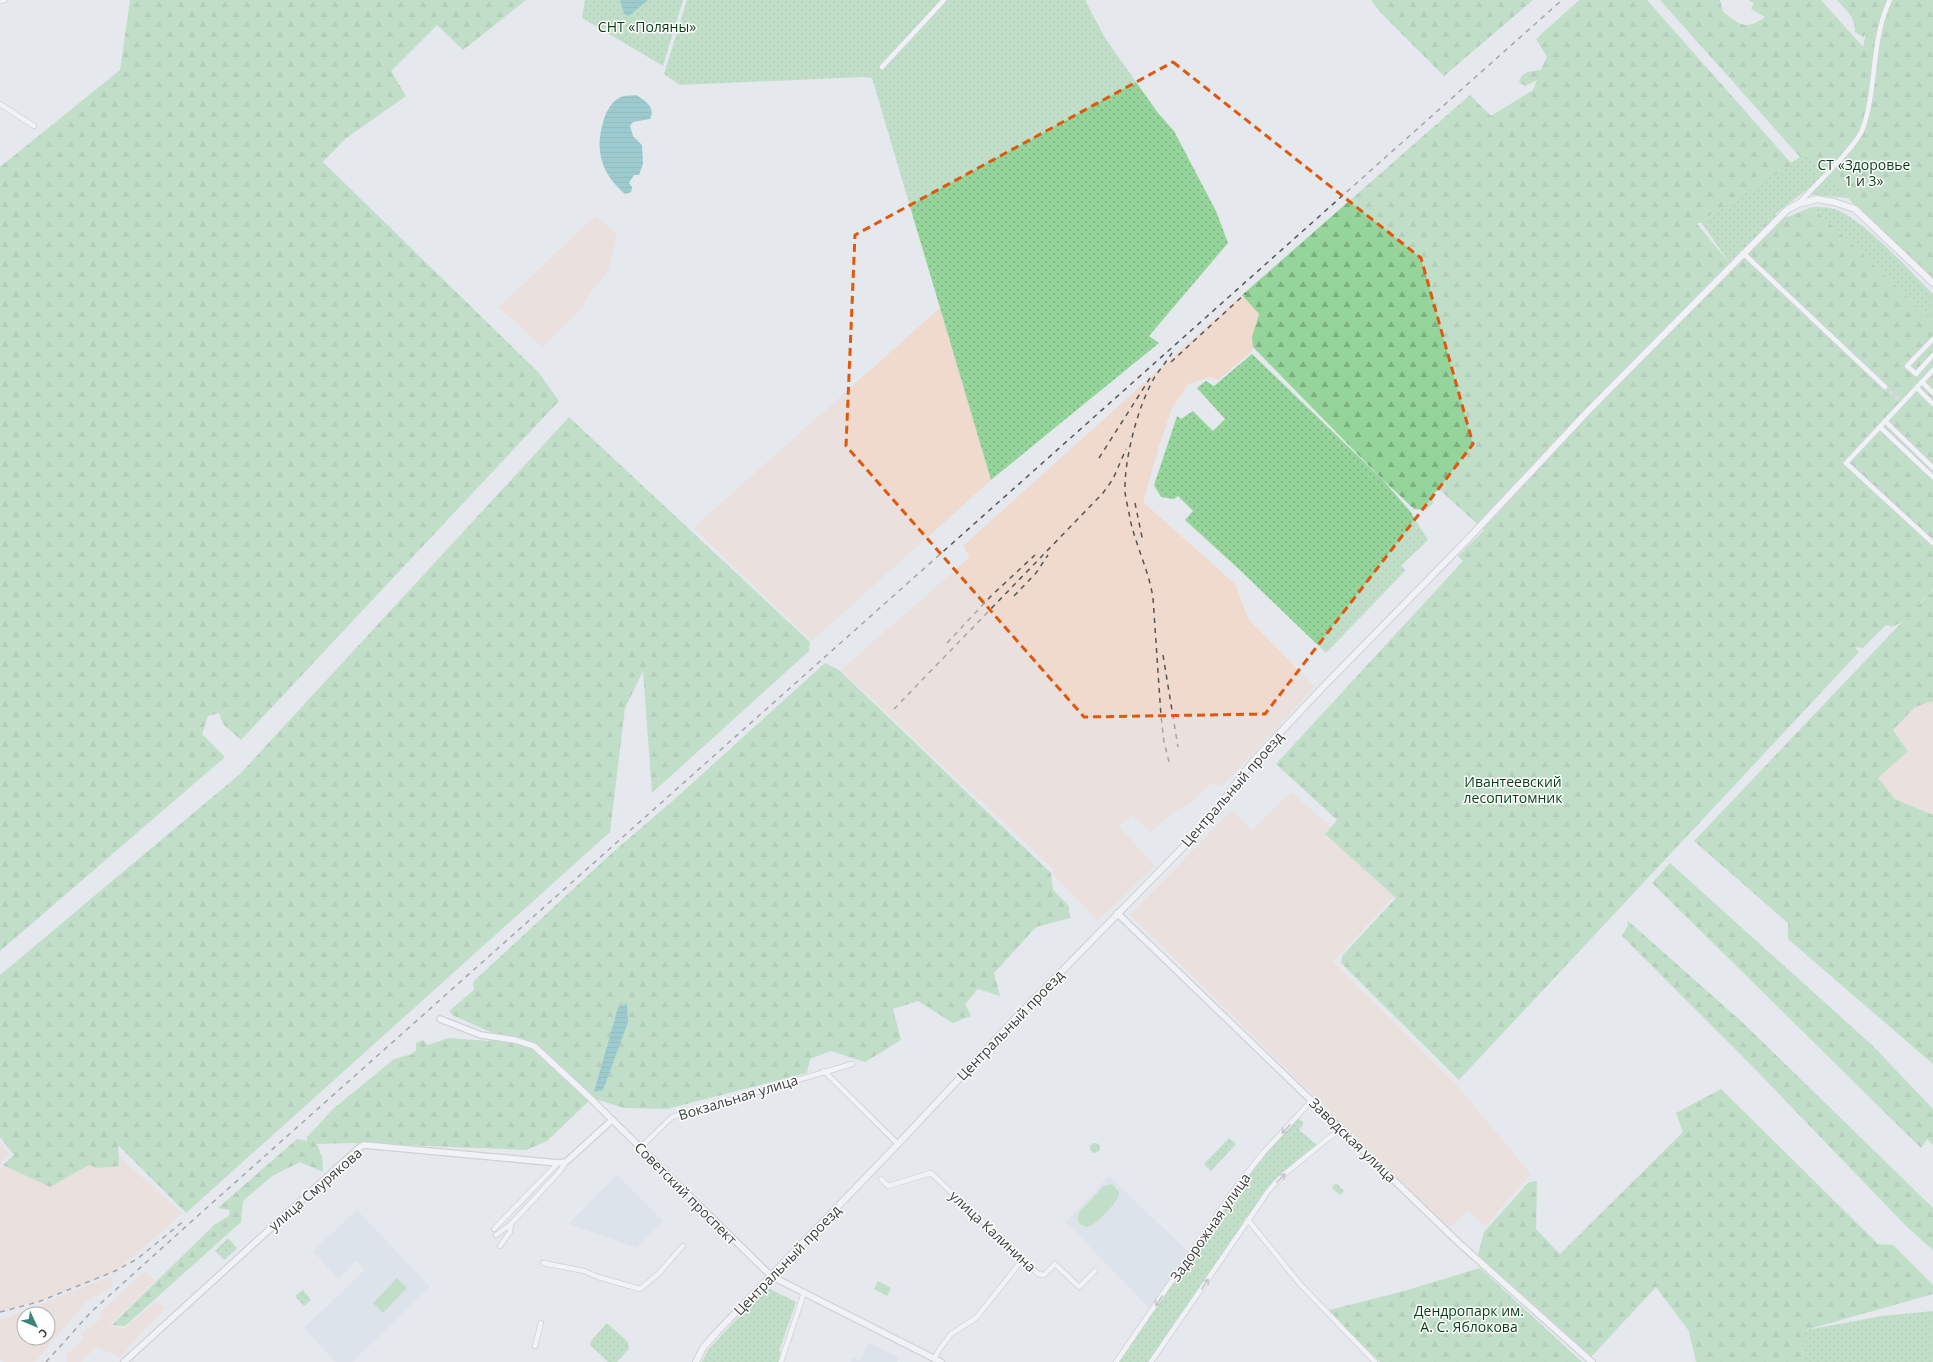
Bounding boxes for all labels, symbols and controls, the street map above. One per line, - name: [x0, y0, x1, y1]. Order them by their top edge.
- park label: СНТ «Поляны»: [598, 17, 696, 36]
- park label: СТ «Здоровье 1 и 3»: [1818, 155, 1911, 190]
- street label: Центральный проезд: [1177, 727, 1287, 851]
- park label: Ивантеевский лесопитомник: [1464, 772, 1563, 807]
- street label: Центральный проезд: [952, 966, 1068, 1084]
- street label: Вокзальная улица: [676, 1070, 800, 1124]
- street label: Заводская улица: [1305, 1094, 1401, 1186]
- one-way arrow: [1281, 1124, 1291, 1134]
- street label: Советский проспект: [631, 1138, 742, 1249]
- street label: улица Смурякова: [264, 1143, 366, 1235]
- street label: Задорожная улица: [1165, 1169, 1255, 1285]
- one-way arrow: [1276, 1173, 1285, 1183]
- street label: улица Калинина: [946, 1186, 1040, 1276]
- street label: Центральный проезд: [729, 1201, 845, 1319]
- one-way arrow: [1200, 1278, 1209, 1289]
- one-way arrow: [1155, 1295, 1163, 1306]
- park label: Дендропарк им. А. С. Яблокова: [1414, 1301, 1524, 1336]
- north arrow: [16, 1306, 56, 1346]
- text: С: [36, 1326, 51, 1341]

